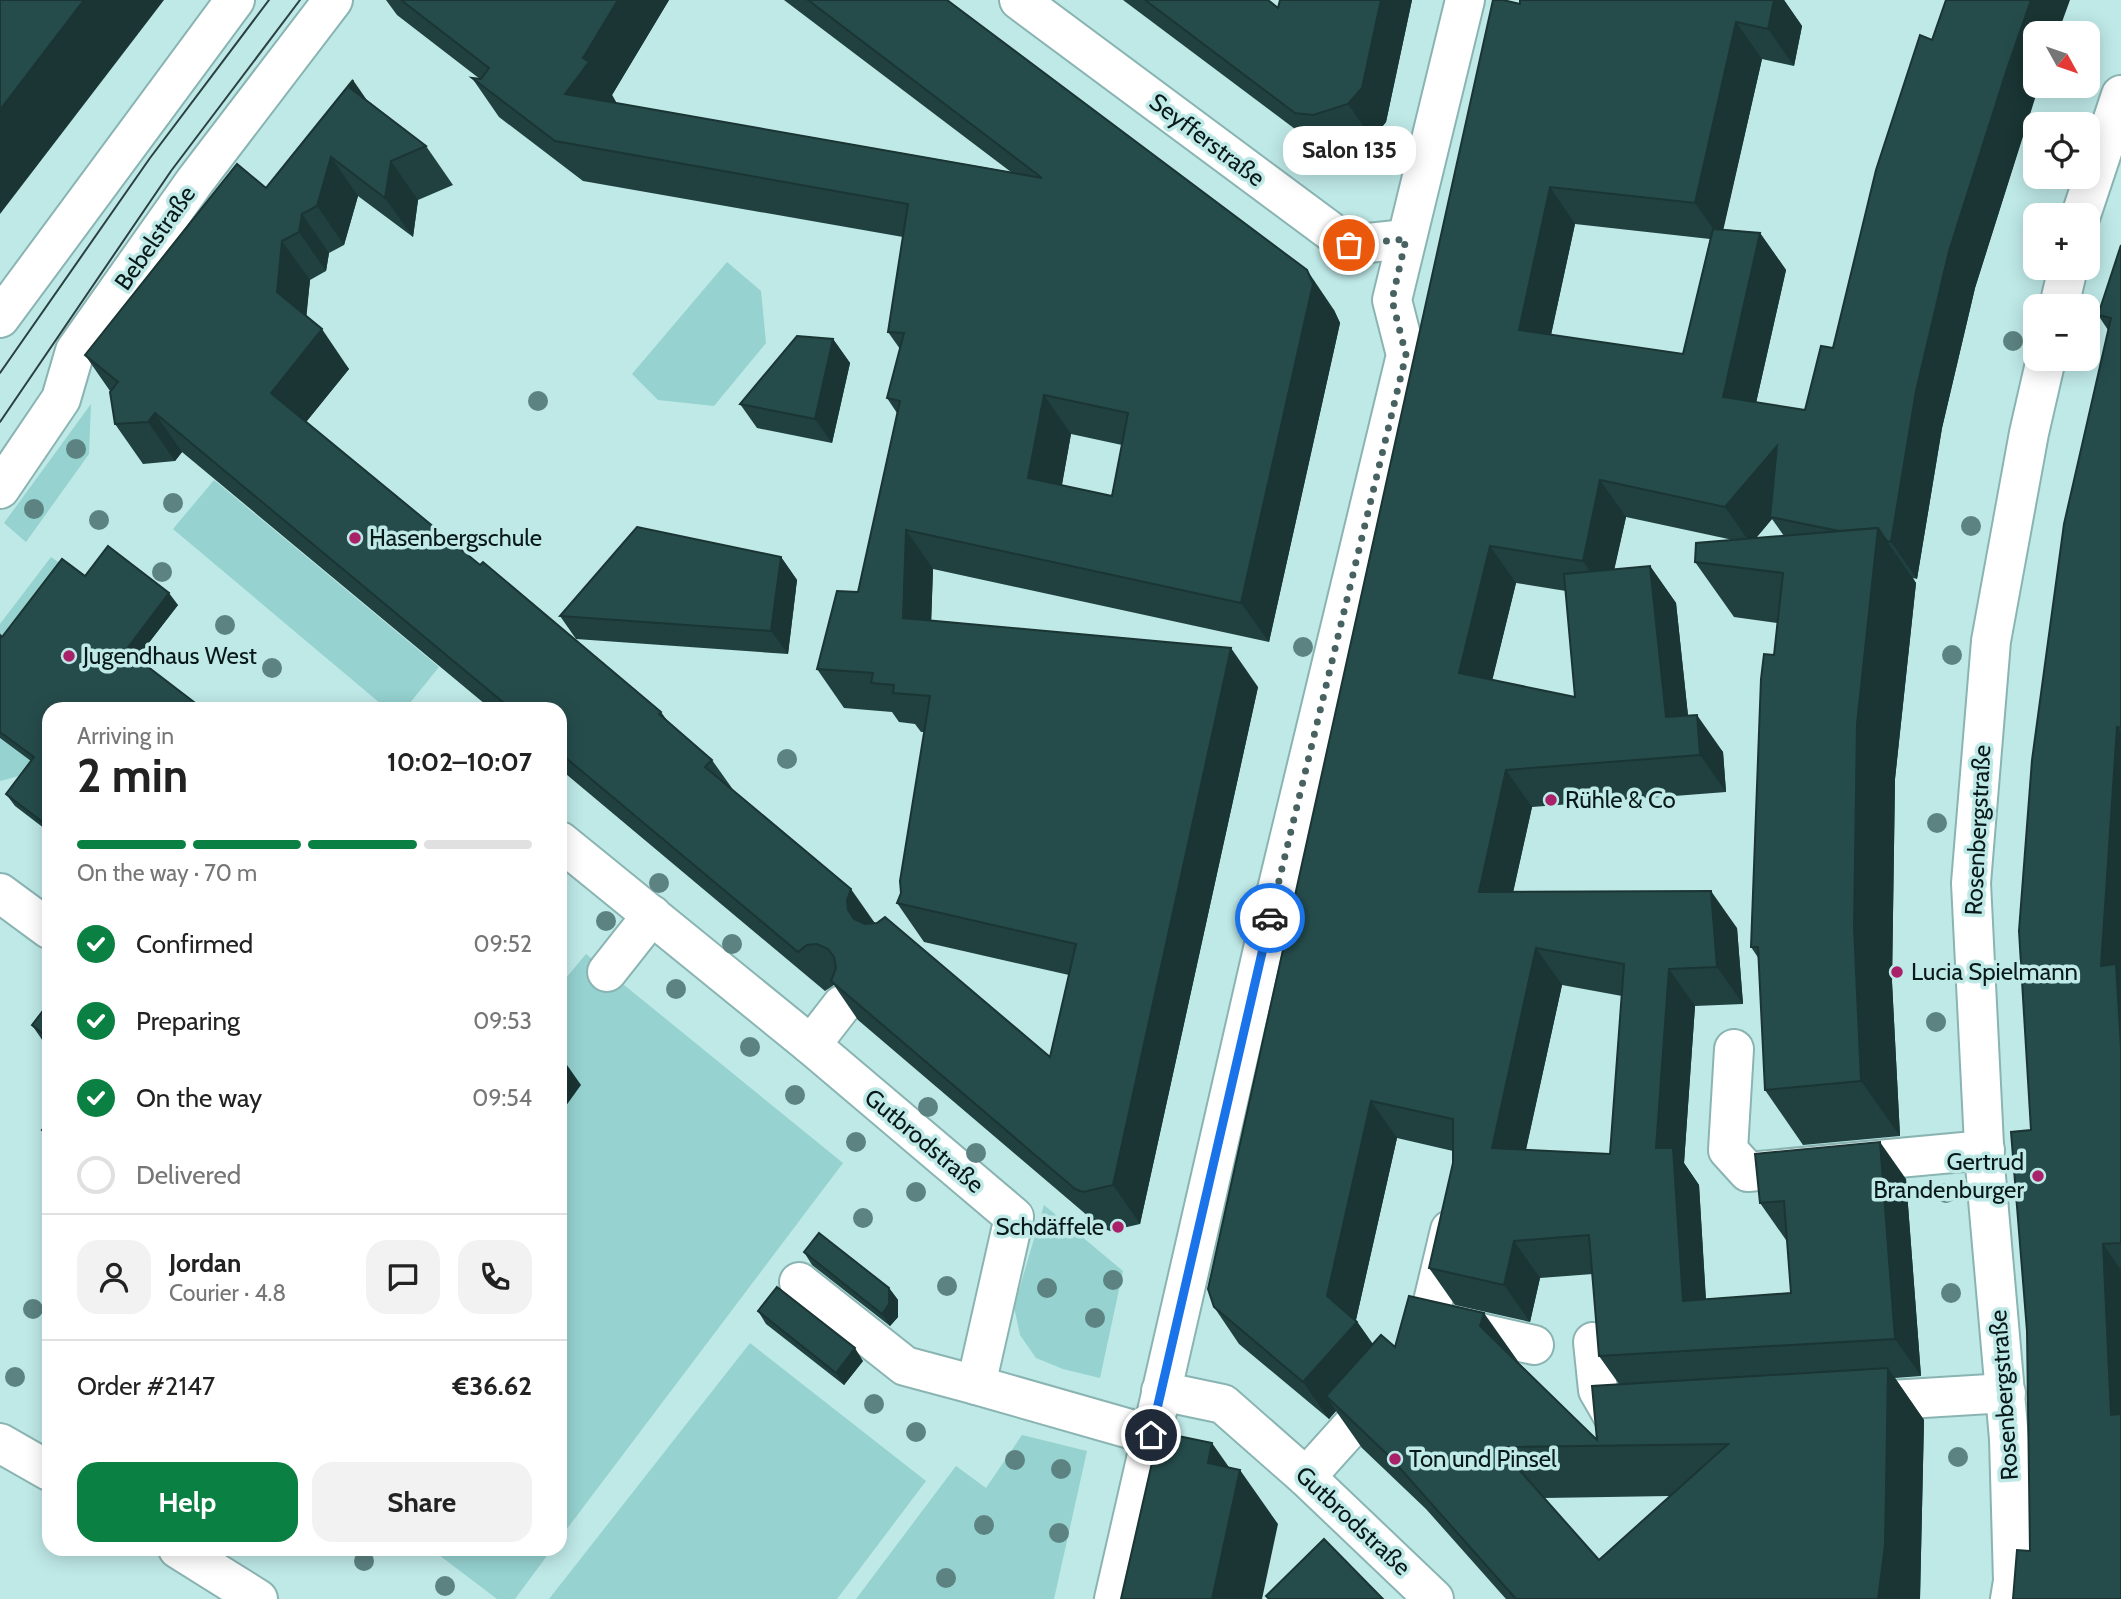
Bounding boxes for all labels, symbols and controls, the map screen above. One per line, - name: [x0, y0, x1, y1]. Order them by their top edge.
- north arrow: [2023, 21, 2100, 98]
- map controls: [2023, 21, 2100, 371]
- street label: Seyfferstraße: [1144, 87, 1271, 192]
- button: locate: [2023, 112, 2100, 189]
- callout: Salon 135: [1282, 126, 1416, 175]
- text: Salon 135: [1302, 136, 1397, 164]
- street label: Bebelstraße: [108, 180, 201, 296]
- button: +: [2023, 203, 2100, 280]
- pin: [1319, 215, 1379, 275]
- icon: bag: [1330, 226, 1368, 264]
- button: −: [2023, 294, 2100, 371]
- place label: Hasenbergschule: [369, 523, 542, 552]
- marker: Hasenbergschule: [347, 530, 363, 546]
- place label: Jugendhaus West: [82, 641, 257, 670]
- marker: Jugendhaus West: [61, 648, 77, 664]
- text: Arriving in: [77, 722, 174, 750]
- street label: Rosenbergstraße: [1959, 744, 1996, 916]
- text: 10:02–10:07: [387, 746, 532, 778]
- text: 2 min: [77, 748, 188, 804]
- place label: Rühle & Co: [1565, 785, 1676, 814]
- marker: Rühle & Co: [1543, 792, 1559, 808]
- text: On the way · 70 m: [77, 859, 257, 887]
- courier: [1235, 883, 1305, 953]
- icon: car: [1251, 899, 1289, 937]
- icon: check: [77, 925, 115, 963]
- text: Confirmed: [136, 928, 253, 960]
- text: 09:52: [474, 930, 532, 958]
- place label: Lucia Spielmann: [1911, 957, 2078, 986]
- marker: Lucia Spielmann: [1889, 964, 1905, 980]
- icon: check: [77, 1002, 115, 1040]
- text: Preparing: [136, 1005, 240, 1037]
- text: 09:53: [473, 1007, 532, 1035]
- icon: check: [77, 1079, 115, 1117]
- text: On the way: [136, 1082, 262, 1114]
- street label: Gutbrodstraße: [859, 1082, 990, 1199]
- text: 09:54: [472, 1084, 532, 1112]
- place label: Gertrud Brandenburger: [1873, 1147, 2024, 1204]
- text: Delivered: [136, 1159, 241, 1191]
- marker: Gertrud Brandenburger: [2030, 1168, 2046, 1184]
- place label: Schdäffele: [996, 1212, 1104, 1241]
- marker: Schdäffele: [1110, 1219, 1126, 1235]
- button: person: [77, 1240, 151, 1314]
- button: chat: [366, 1240, 440, 1314]
- button: phone: [458, 1240, 532, 1314]
- text: Jordan: [169, 1247, 241, 1279]
- text: Courier · 4.8: [169, 1279, 286, 1307]
- street label: Rosenbergstraße: [1983, 1309, 2024, 1481]
- text: Order #2147: [77, 1370, 215, 1402]
- text: €36.62: [453, 1370, 532, 1402]
- pin: [1121, 1405, 1181, 1465]
- icon: home: [1132, 1416, 1170, 1454]
- place label: Ton und Pinsel: [1409, 1444, 1557, 1473]
- marker: Ton und Pinsel: [1387, 1451, 1403, 1467]
- street label: Gutbrodstraße: [1290, 1460, 1417, 1581]
- button: Help: [77, 1462, 298, 1542]
- button: Share: [312, 1462, 532, 1542]

